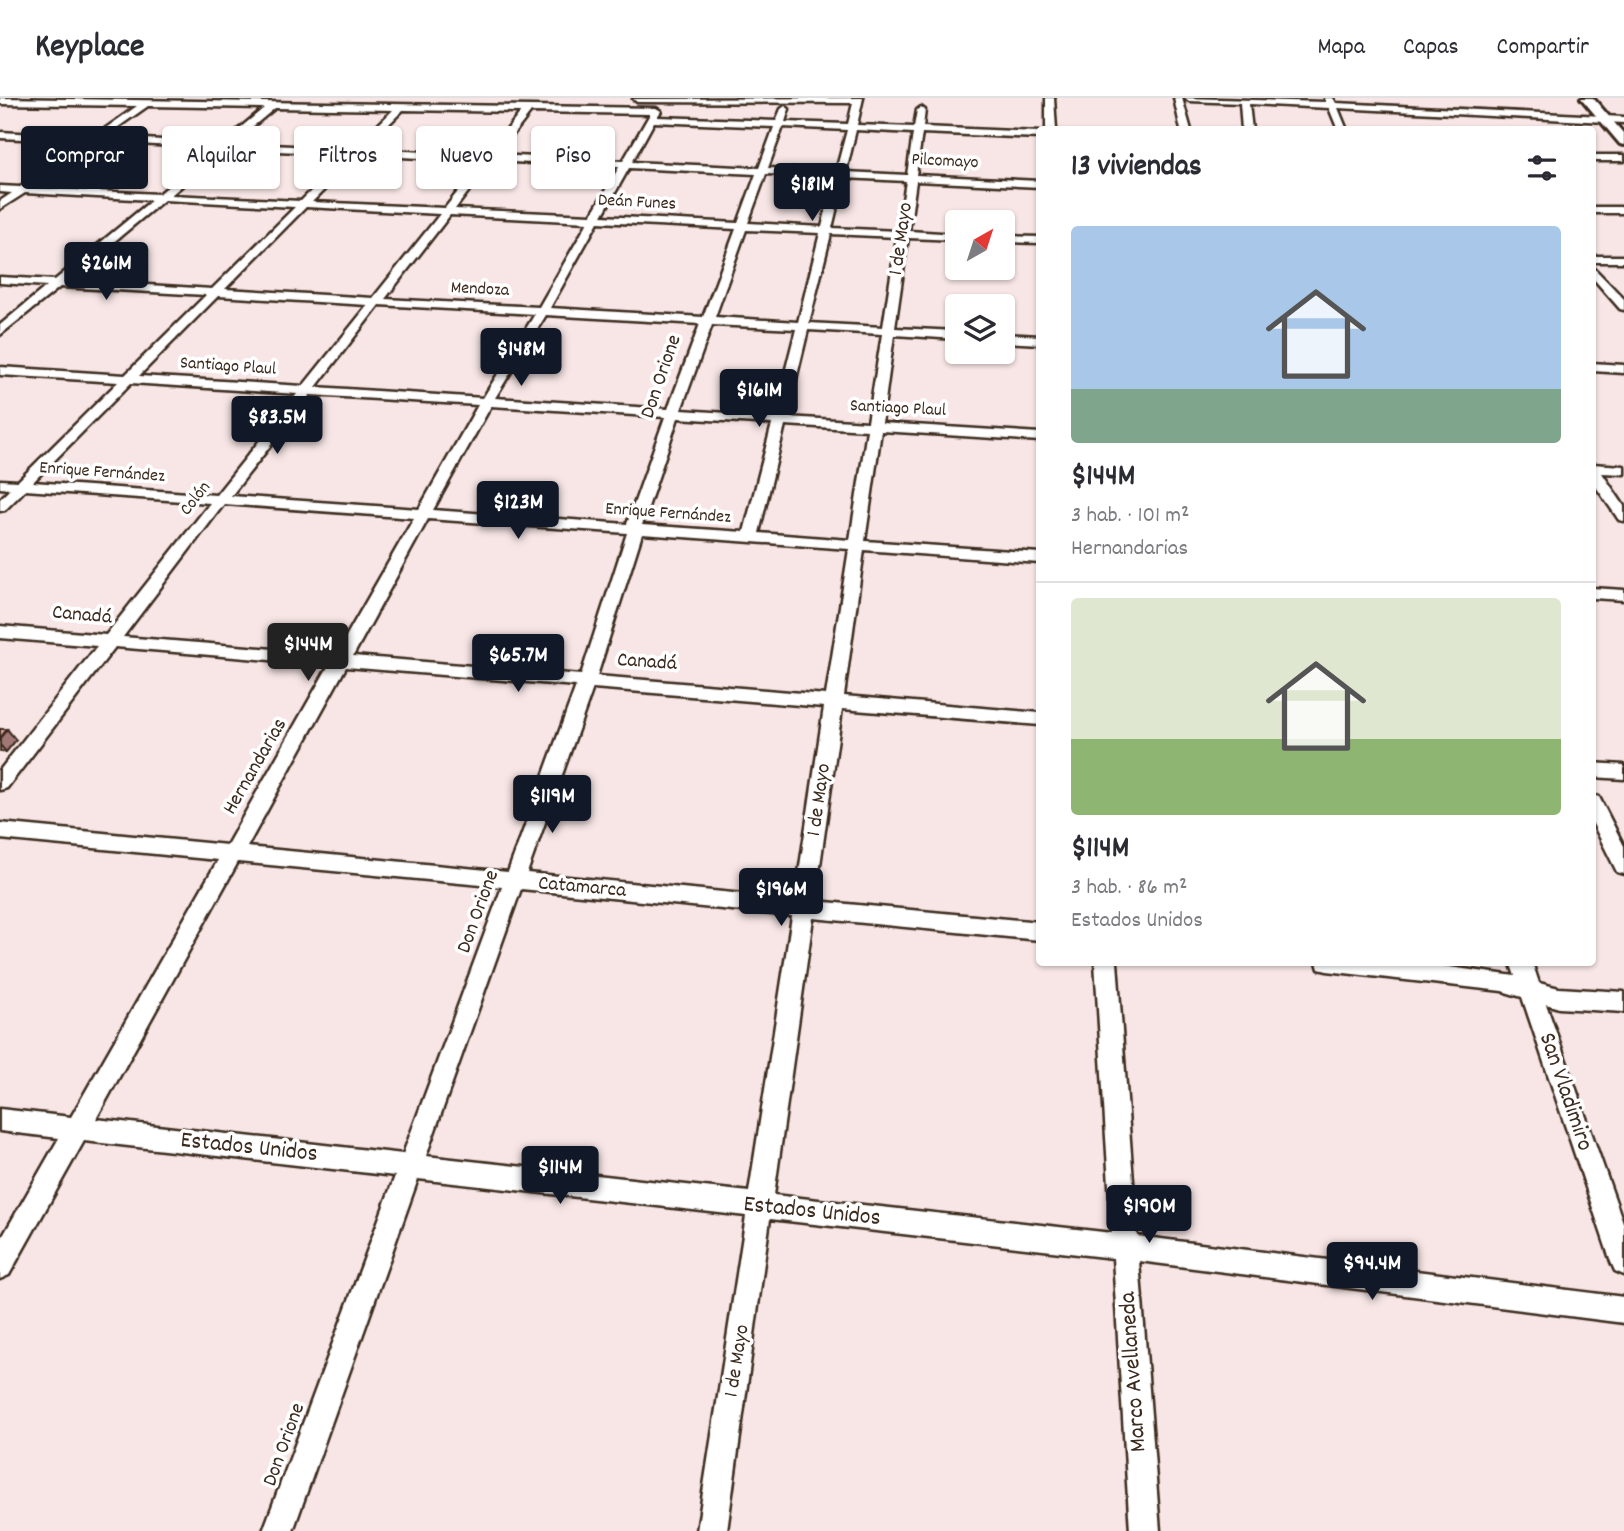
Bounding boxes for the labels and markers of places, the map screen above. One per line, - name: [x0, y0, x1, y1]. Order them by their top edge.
- pin: $181M: [763, 164, 861, 223]
- pin: $261M: [57, 242, 155, 302]
- pin: $148M: [472, 328, 570, 388]
- pin: $161M: [710, 370, 808, 429]
- pin: $83.5M: [220, 396, 334, 456]
- pin: $123M: [469, 482, 567, 541]
- pin: $144M: [259, 624, 357, 683]
- pin: $65.7M: [461, 634, 575, 694]
- pin: $119M: [503, 776, 601, 835]
- pin: $196M: [732, 868, 830, 928]
- pin: $114M: [511, 1146, 609, 1206]
- pin: $190M: [1100, 1186, 1198, 1245]
- pin: $94.4M: [1315, 1242, 1429, 1302]

